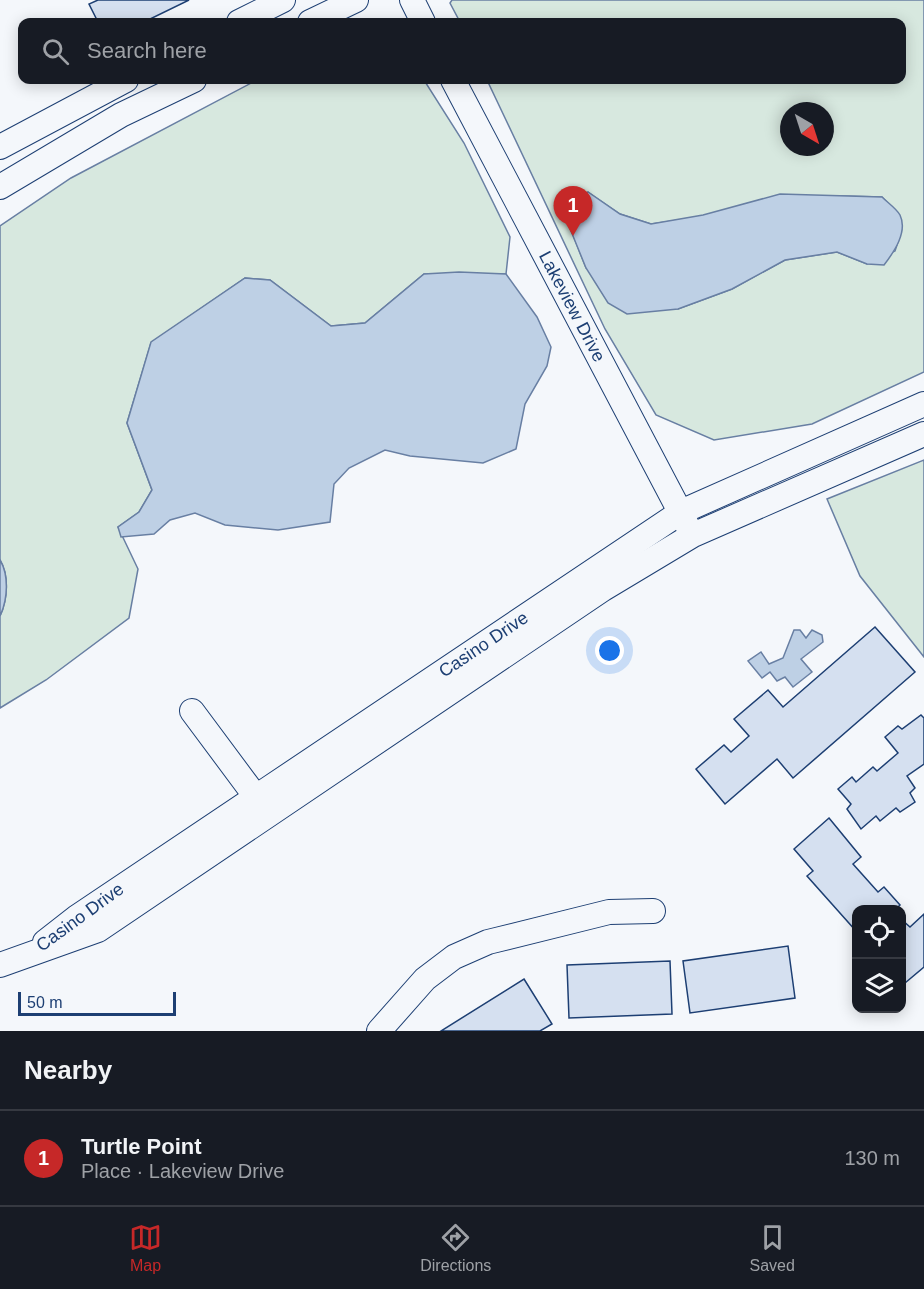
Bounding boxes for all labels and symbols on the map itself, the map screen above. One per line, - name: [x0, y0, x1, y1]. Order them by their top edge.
- north arrow: [780, 102, 834, 156]
- pin: 1: [554, 186, 592, 236]
- street label: Lakeview Drive: [535, 248, 609, 365]
- street label: Casino Drive: [435, 607, 532, 681]
- your location: [595, 636, 624, 665]
- street label: Casino Drive: [32, 879, 128, 955]
- scale bar: [18, 989, 176, 1016]

